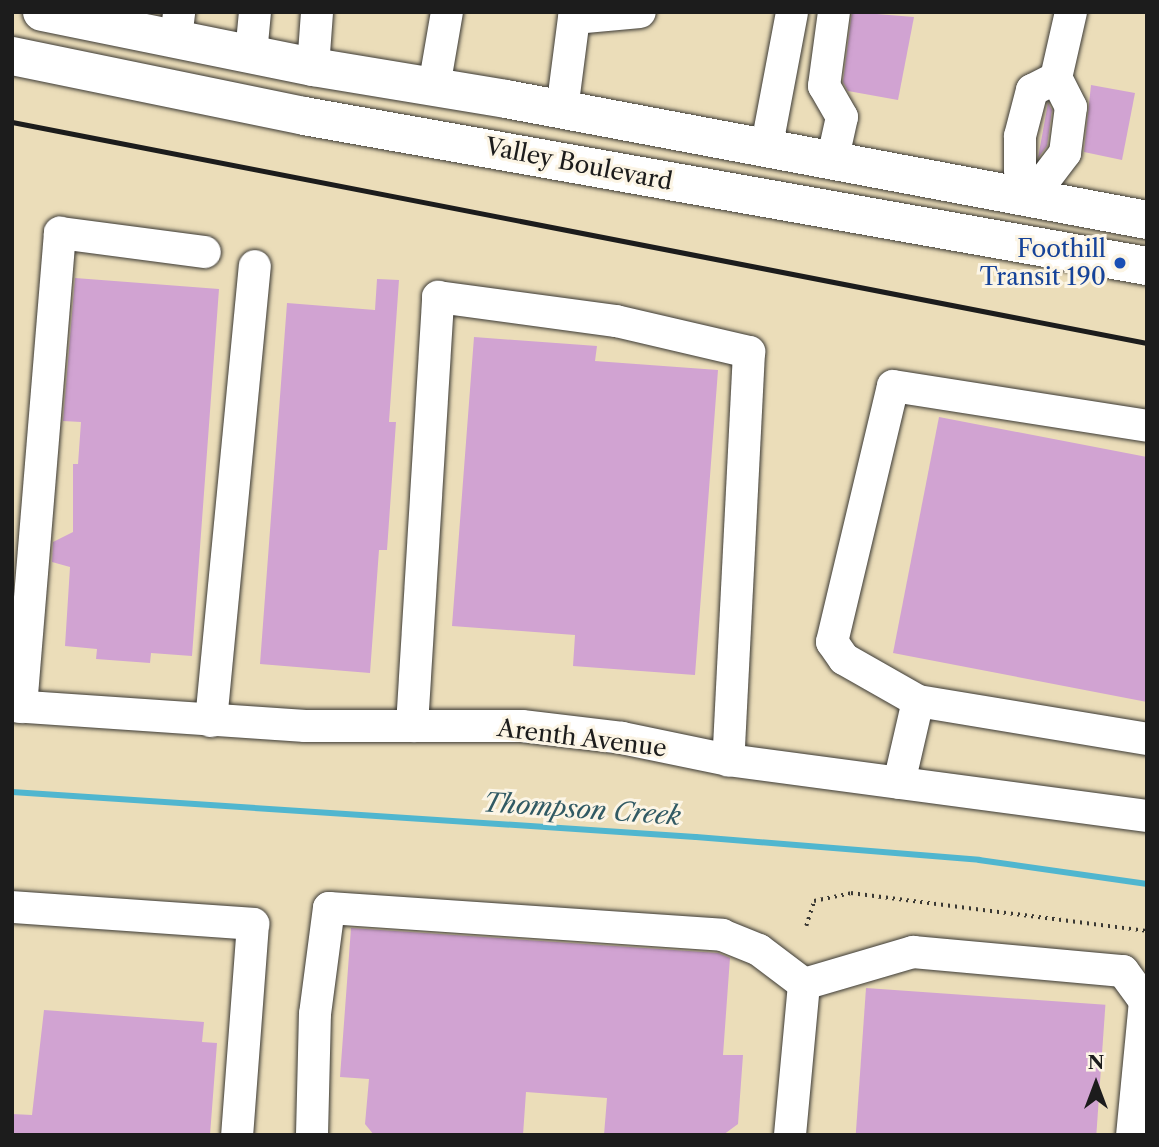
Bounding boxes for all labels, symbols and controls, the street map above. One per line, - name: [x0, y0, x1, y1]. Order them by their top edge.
- street label: Valley Boulevard: [483, 132, 675, 196]
- place label: Foothill Transit 190: [980, 235, 1106, 291]
- marker: Foothill Transit 190: [1112, 255, 1128, 271]
- street label: Arenth Avenue: [495, 713, 669, 763]
- water label: Thompson Creek: [482, 788, 682, 832]
- north arrow: [1061, 1049, 1131, 1119]
- text: N: [1088, 1051, 1104, 1074]

